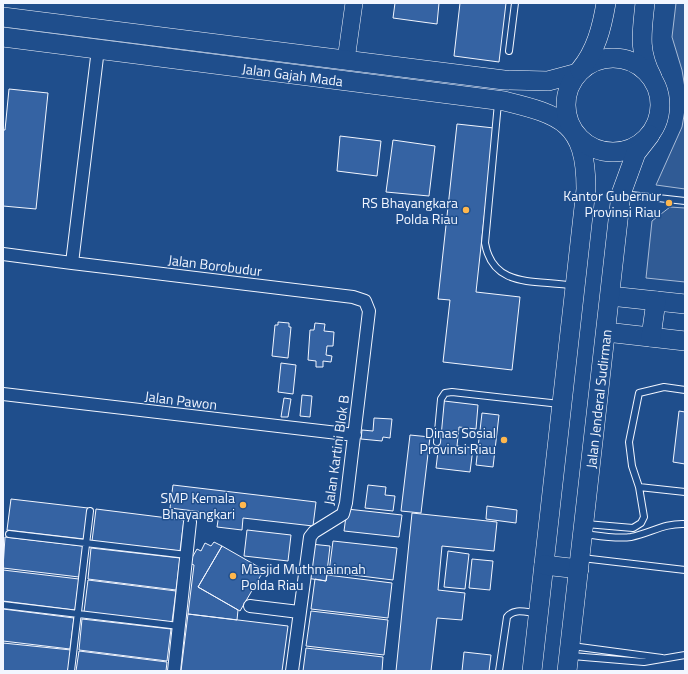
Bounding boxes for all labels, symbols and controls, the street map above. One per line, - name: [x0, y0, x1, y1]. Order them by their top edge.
- street label: Jalan Gajah Mada: [241, 57, 344, 91]
- place label: Kantor Gubernur Provinsi Riau: [563, 185, 661, 222]
- place label: RS Bhayangkara Polda Riau: [362, 192, 458, 229]
- marker: Kantor Gubernur Provinsi Riau: [664, 198, 674, 208]
- marker: RS Bhayangkara Polda Riau: [461, 205, 471, 215]
- street label: Jalan Borobudur: [167, 249, 263, 281]
- street label: Jalan Jenderal Sudirman: [580, 328, 616, 469]
- street label: Jalan Pawon: [144, 385, 218, 415]
- street label: Jalan Kartini Blok B: [318, 394, 354, 506]
- place label: Dinas Sosial Provinsi Riau: [420, 422, 496, 459]
- marker: Dinas Sosial Provinsi Riau: [499, 435, 509, 445]
- place label: SMP Kemala Bhayangkari: [160, 487, 235, 524]
- marker: SMP Kemala Bhayangkari: [238, 500, 248, 510]
- place label: Masjid Muthmainnah Polda Riau: [241, 558, 366, 595]
- marker: Masjid Muthmainnah Polda Riau: [228, 571, 238, 581]

